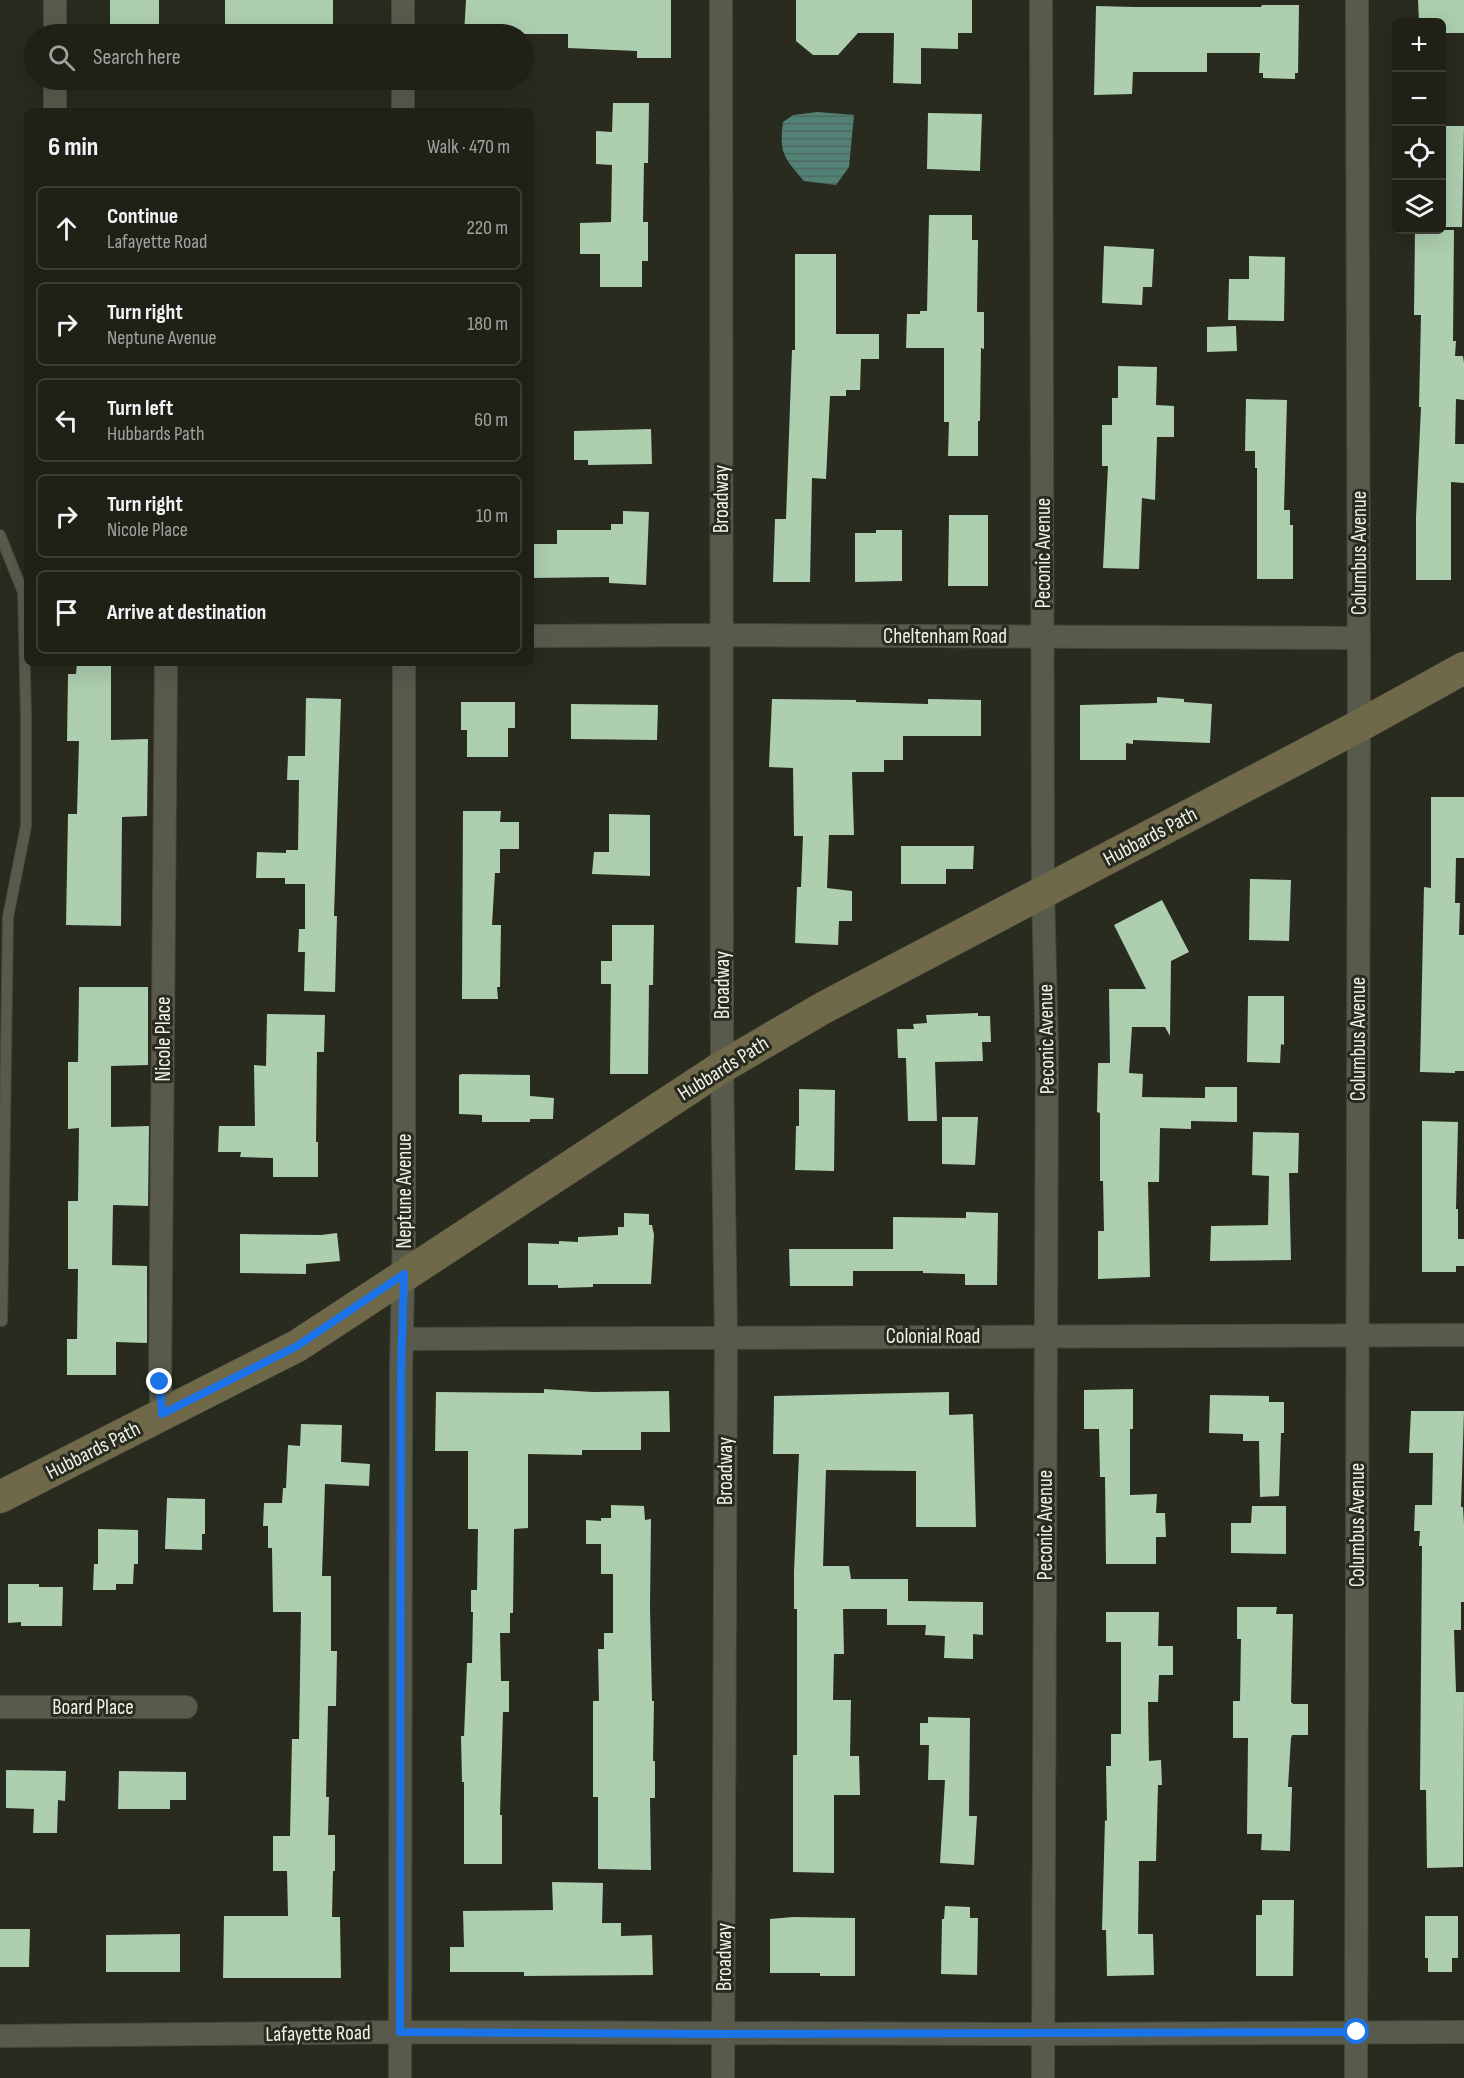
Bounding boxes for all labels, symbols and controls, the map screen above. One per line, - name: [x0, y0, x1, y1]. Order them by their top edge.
- map controls: [1392, 18, 1446, 234]
- button: +: [1392, 18, 1446, 72]
- search box: [24, 24, 534, 90]
- icon: search: [45, 41, 78, 74]
- text: Search here: [93, 44, 180, 71]
- button: −: [1392, 72, 1446, 126]
- button: locate: [1392, 126, 1446, 180]
- text: 6 min: [48, 132, 98, 163]
- text: Walk · 470 m: [427, 135, 510, 159]
- button: layers: [1392, 180, 1446, 234]
- text: Continue: [107, 203, 178, 230]
- icon: ahead: [50, 212, 83, 245]
- text: 220 m: [467, 216, 508, 240]
- text: Lafayette Road: [107, 230, 207, 254]
- text: Turn right: [107, 299, 183, 326]
- icon: right: [50, 308, 83, 341]
- text: 180 m: [467, 312, 508, 336]
- text: Neptune Avenue: [107, 326, 217, 350]
- text: Turn left: [107, 395, 173, 422]
- icon: left: [50, 404, 83, 437]
- text: 60 m: [474, 408, 508, 432]
- text: Hubbards Path: [107, 422, 204, 446]
- street label: Broadway: [709, 465, 734, 533]
- text: Turn right: [107, 491, 183, 518]
- street label: Columbus Avenue: [1347, 491, 1372, 615]
- street label: Peconic Avenue: [1031, 498, 1056, 608]
- icon: right: [50, 500, 83, 533]
- text: 10 m: [476, 504, 508, 528]
- text: Nicole Place: [107, 518, 188, 542]
- icon: arrive: [50, 596, 83, 629]
- text: Arrive at destination: [107, 599, 266, 626]
- street label: Cheltenham Road: [883, 624, 1007, 649]
- street label: Hubbards Path: [1099, 801, 1201, 872]
- street label: Broadway: [710, 951, 735, 1019]
- street label: Columbus Avenue: [1346, 977, 1371, 1101]
- street label: Peconic Avenue: [1033, 984, 1060, 1094]
- street label: Nicole Place: [151, 997, 176, 1081]
- street label: Hubbards Path: [673, 1031, 773, 1106]
- street label: Neptune Avenue: [392, 1133, 417, 1249]
- street label: Colonial Road: [886, 1324, 980, 1349]
- route end: [146, 1368, 172, 1394]
- street label: Hubbards Path: [42, 1416, 144, 1485]
- street label: Broadway: [713, 1437, 738, 1505]
- street label: Columbus Avenue: [1345, 1463, 1370, 1587]
- street label: Peconic Avenue: [1033, 1470, 1058, 1580]
- street label: Board Place: [52, 1695, 134, 1720]
- street label: Broadway: [712, 1923, 737, 1991]
- route start: [1343, 2018, 1369, 2044]
- street label: Lafayette Road: [265, 2020, 371, 2047]

